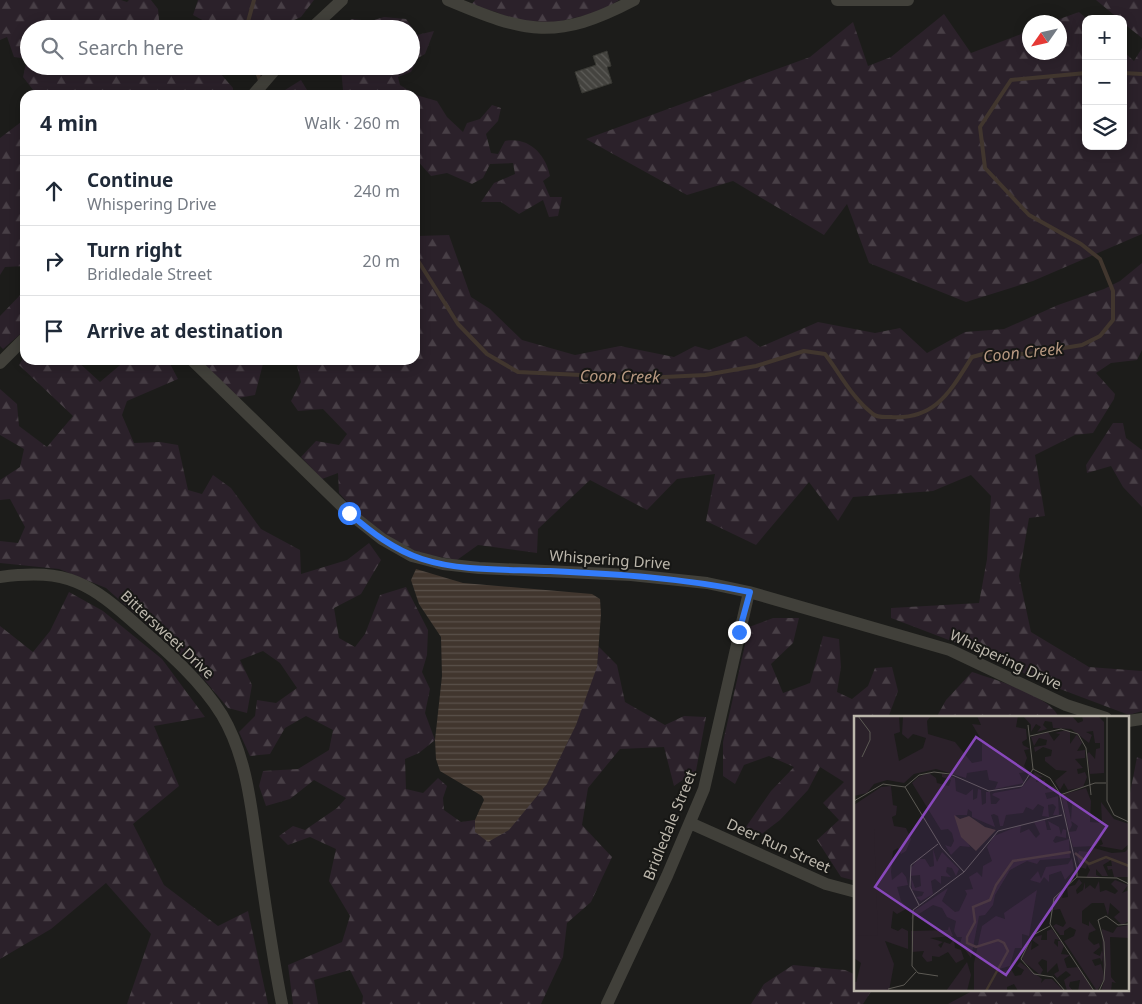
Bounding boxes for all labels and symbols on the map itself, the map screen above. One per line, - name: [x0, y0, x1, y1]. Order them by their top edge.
- north arrow: [1022, 15, 1067, 60]
- water label: Coon Creek: [982, 337, 1065, 367]
- water label: Coon Creek: [580, 364, 661, 388]
- route start: [338, 502, 361, 525]
- street label: Whispering Drive: [549, 545, 671, 573]
- street label: Bittersweet Drive: [117, 585, 219, 683]
- route end: [728, 621, 751, 644]
- street label: Whispering Drive: [947, 624, 1065, 694]
- inset map: [854, 716, 1130, 992]
- street label: Bridledale Street: [638, 766, 700, 883]
- street label: Deer Run Street: [724, 813, 835, 877]

